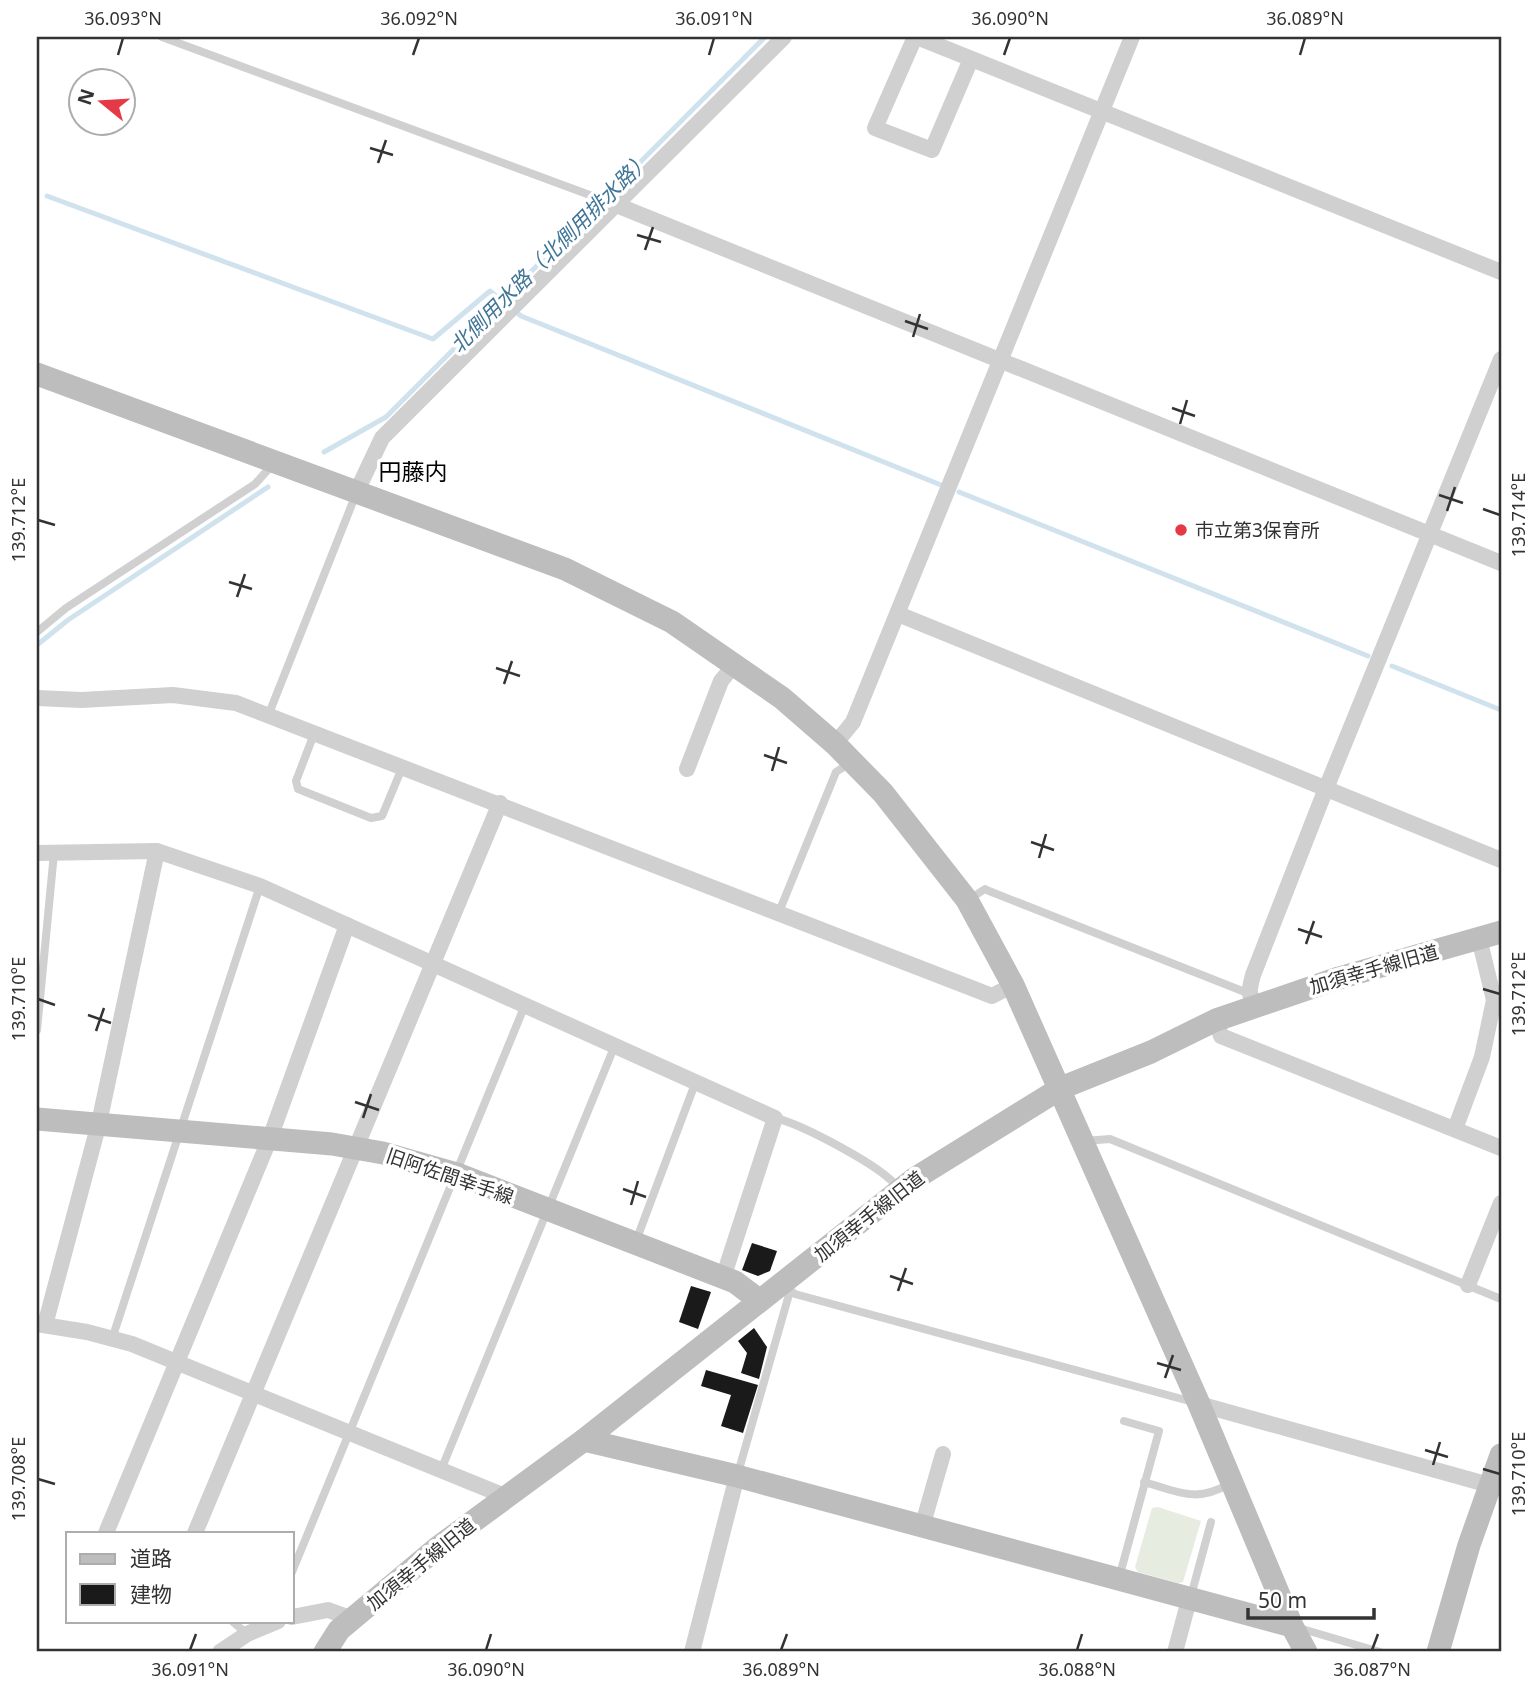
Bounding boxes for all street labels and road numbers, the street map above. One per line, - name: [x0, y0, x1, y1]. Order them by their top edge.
- street label: 加須幸手線旧道: [1306, 938, 1442, 1000]
- street label: 旧阿佐間幸手線: [383, 1142, 517, 1210]
- street label: 加須幸手線旧道: [809, 1165, 929, 1267]
- street label: 加須幸手線旧道: [361, 1512, 481, 1616]

